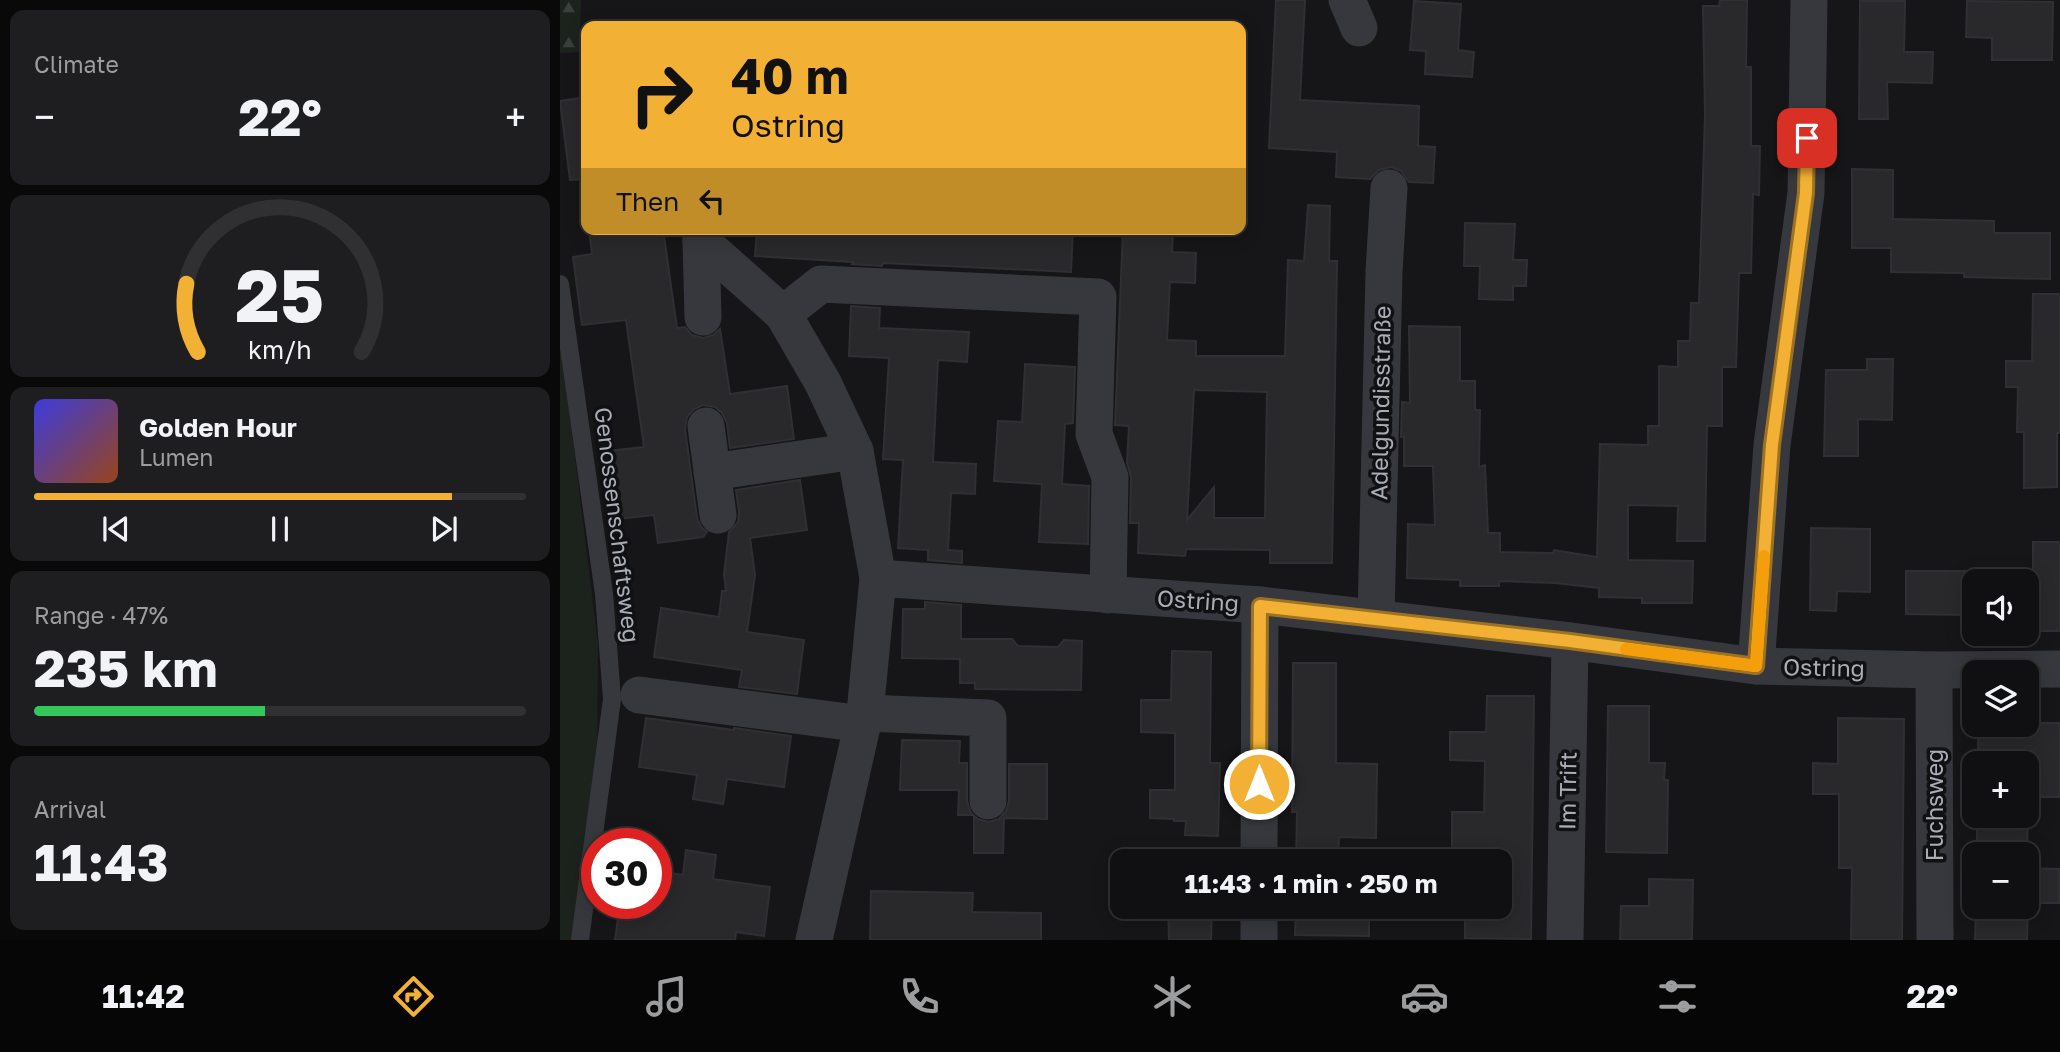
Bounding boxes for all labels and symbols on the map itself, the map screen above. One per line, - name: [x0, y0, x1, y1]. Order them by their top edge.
- pin: [1777, 108, 1837, 168]
- street label: Adelgundisstraße: [1364, 306, 1396, 500]
- street label: Genossenschaftsweg: [590, 405, 646, 644]
- street label: Ostring: [1156, 583, 1240, 617]
- street label: Ostring: [1783, 652, 1865, 682]
- position arrow: [1222, 747, 1296, 821]
- street label: Fuchsweg: [1920, 749, 1948, 861]
- street label: Im Trift: [1552, 752, 1582, 830]
- speed limit sign: 30: [581, 828, 672, 919]

